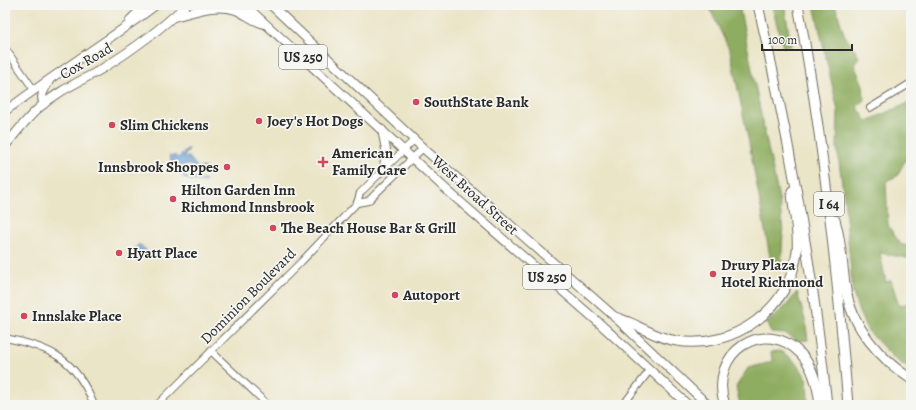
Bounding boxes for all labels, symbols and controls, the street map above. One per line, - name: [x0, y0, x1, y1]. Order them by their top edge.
- scale bar: [762, 26, 852, 52]
- text: 100 m: [768, 32, 797, 48]
- street label: Cox Road: [56, 37, 117, 84]
- road number: US 250: [279, 45, 327, 69]
- place label: SouthState Bank: [424, 92, 529, 112]
- marker: SouthState Bank: [411, 97, 421, 107]
- place label: Joey's Hot Dogs: [267, 111, 363, 131]
- place label: Slim Chickens: [120, 115, 209, 135]
- marker: Joey's Hot Dogs: [254, 116, 264, 126]
- marker: Slim Chickens: [107, 120, 117, 130]
- place label: American Family Care: [331, 143, 407, 180]
- street label: West Broad Street: [427, 150, 523, 239]
- marker: American Family Care: [317, 156, 329, 168]
- place label: Innsbrook Shoppes: [98, 157, 219, 177]
- marker: Innsbrook Shoppes: [222, 162, 232, 172]
- place label: Hilton Garden Inn Richmond Innsbrook: [181, 180, 314, 217]
- road number: I 64: [814, 192, 844, 216]
- marker: Hilton Garden Inn Richmond Innsbrook: [168, 194, 178, 204]
- place label: The Beach House Bar & Grill: [281, 218, 456, 238]
- marker: The Beach House Bar & Grill: [268, 223, 278, 233]
- place label: Hyatt Place: [127, 243, 197, 263]
- street label: Dominion Boulevard: [196, 243, 301, 348]
- marker: Hyatt Place: [114, 248, 124, 258]
- place label: Drury Plaza Hotel Richmond: [721, 255, 824, 292]
- road number: US 250: [523, 265, 571, 289]
- marker: Drury Plaza Hotel Richmond: [708, 269, 718, 279]
- place label: Autoport: [402, 285, 460, 305]
- marker: Autoport: [390, 290, 400, 300]
- place label: Innslake Place: [32, 306, 122, 326]
- marker: Innslake Place: [19, 311, 29, 321]

